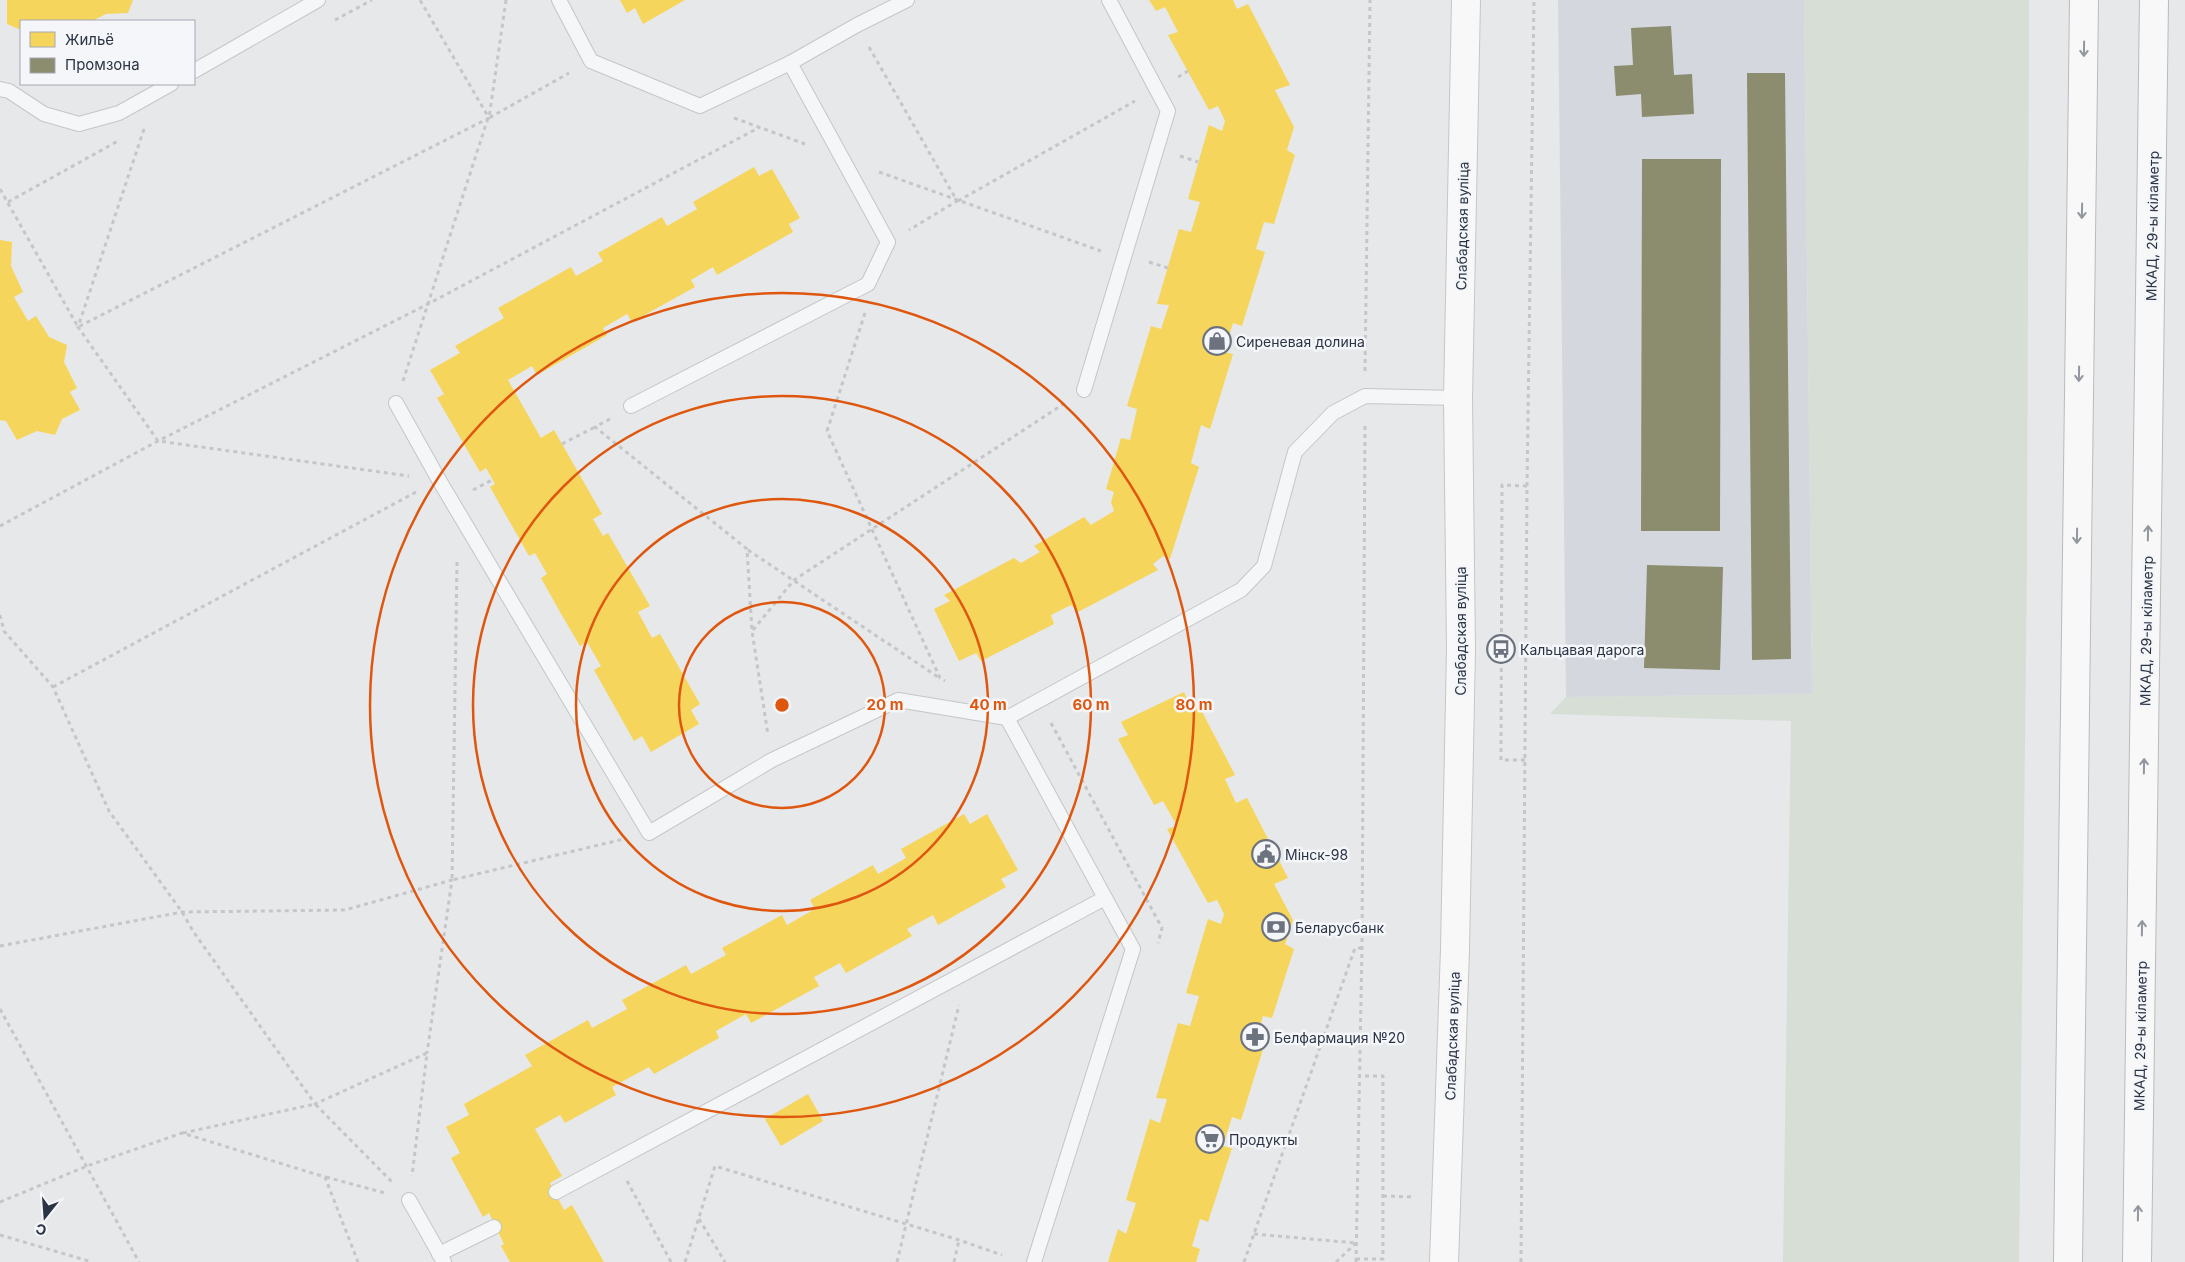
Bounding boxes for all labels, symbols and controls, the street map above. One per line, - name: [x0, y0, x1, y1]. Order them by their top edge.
- legend: [20, 20, 195, 85]
- text: Жильё: [65, 30, 114, 49]
- one-way arrow: [2079, 40, 2089, 56]
- text: Промзона: [65, 55, 140, 74]
- street label: МКАД, 29-ы кіламетр: [2142, 151, 2162, 301]
- street label: Слабадская вуліца: [1452, 161, 1472, 291]
- one-way arrow: [2077, 203, 2086, 219]
- shop icon: Сиреневая долина: [1202, 326, 1232, 356]
- place label: Сиреневая долина: [1236, 333, 1365, 350]
- one-way arrow: [2075, 365, 2084, 381]
- one-way arrow: [2143, 526, 2152, 542]
- one-way arrow: [2073, 528, 2082, 544]
- street label: МКАД, 29-ы кіламетр: [2136, 556, 2156, 706]
- street label: Слабадская вуліца: [1452, 566, 1469, 696]
- bus stop icon: Кальцавая дарога: [1486, 634, 1516, 664]
- place label: Кальцавая дарога: [1520, 641, 1644, 658]
- text: 20 m: [867, 695, 903, 714]
- text: 40 m: [969, 695, 1007, 714]
- text: 60 m: [1072, 695, 1110, 714]
- text: 80 m: [1175, 695, 1213, 714]
- centre of rings: [773, 696, 791, 714]
- one-way arrow: [2139, 758, 2149, 774]
- public building icon: Мінск-98: [1251, 839, 1281, 869]
- place label: Мінск-98: [1285, 846, 1348, 863]
- bank icon: Беларусбанк: [1261, 912, 1291, 942]
- place label: Беларусбанк: [1295, 919, 1384, 936]
- one-way arrow: [2137, 921, 2147, 937]
- street label: МКАД, 29-ы кіламетр: [2130, 961, 2150, 1111]
- street label: Слабадская вуліца: [1441, 971, 1463, 1101]
- pharmacy icon: Белфармация №20: [1240, 1022, 1270, 1052]
- place label: Белфармация №20: [1274, 1029, 1405, 1046]
- supermarket icon: Продукты: [1195, 1124, 1225, 1154]
- place label: Продукты: [1229, 1131, 1298, 1148]
- north arrow: [20, 1192, 70, 1242]
- one-way arrow: [2133, 1206, 2142, 1222]
- text: С: [34, 1220, 48, 1240]

